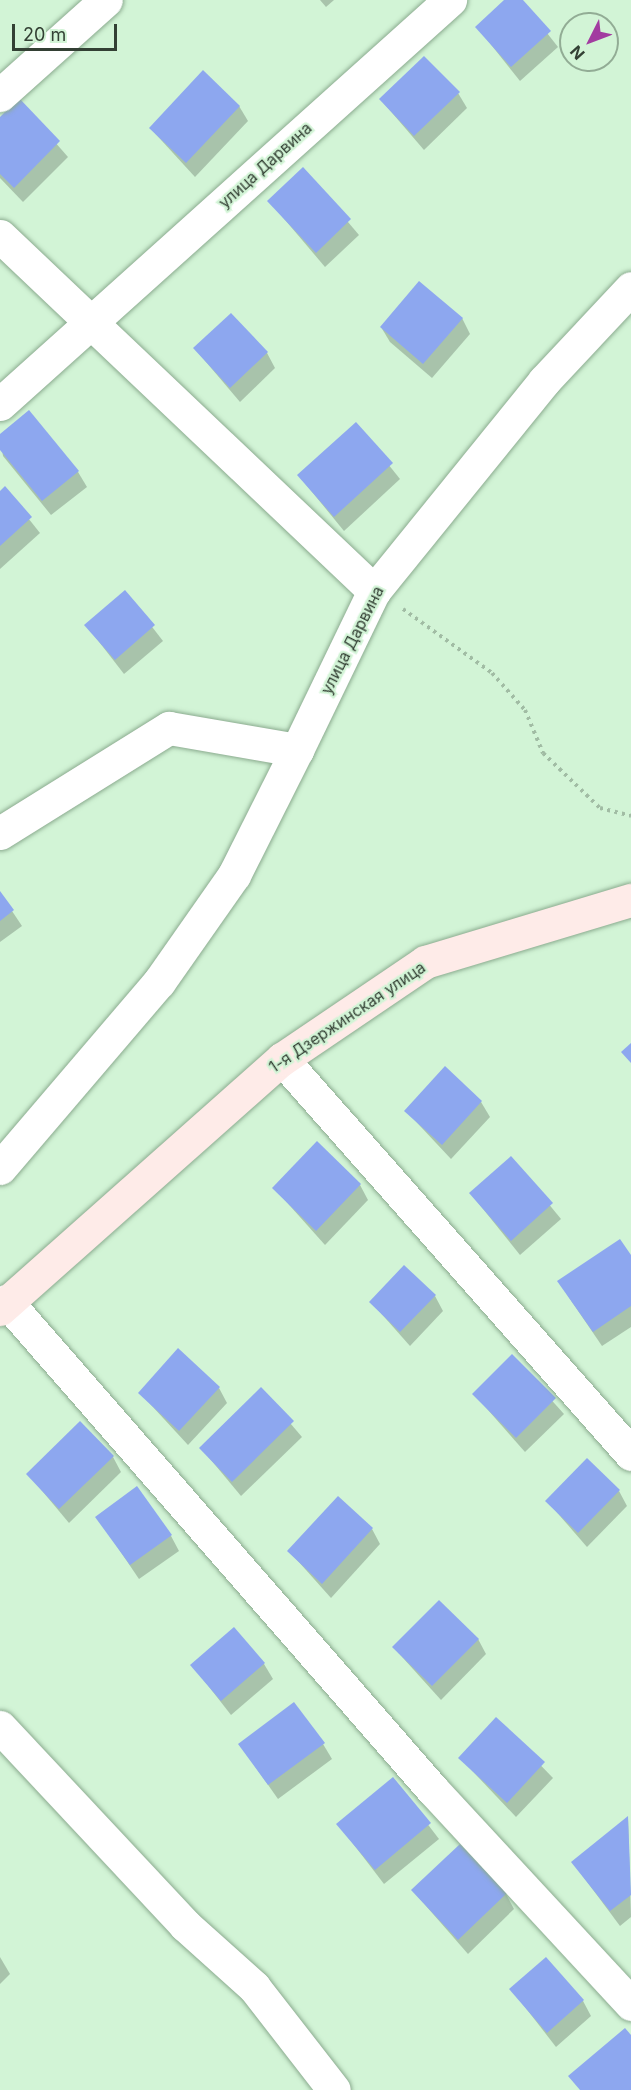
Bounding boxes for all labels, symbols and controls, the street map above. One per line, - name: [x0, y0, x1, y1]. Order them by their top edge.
- scale bar: [15, 12, 120, 50]
- north arrow: [559, 12, 619, 72]
- text: 20 m: [23, 24, 66, 45]
- text: N: [566, 41, 589, 64]
- street label: улица Дарвина: [214, 118, 316, 212]
- street label: улица Дарвина: [316, 583, 388, 697]
- street label: 1-я Дзержинская улица: [265, 957, 429, 1077]

